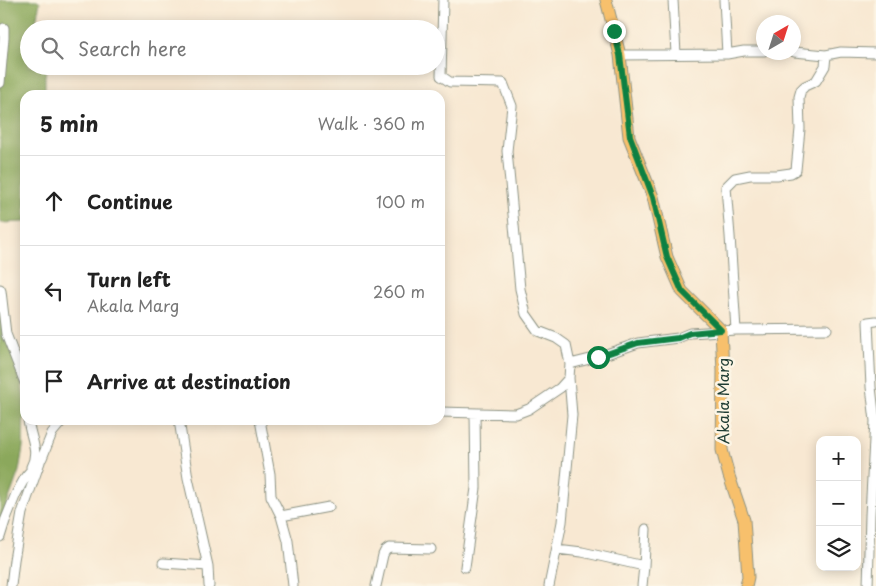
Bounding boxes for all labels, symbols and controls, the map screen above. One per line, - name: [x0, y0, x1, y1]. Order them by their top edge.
- north arrow: [756, 15, 801, 60]
- search box: [20, 20, 445, 75]
- route end: [603, 20, 626, 43]
- icon: search: [38, 34, 66, 62]
- text: Search here: [78, 34, 187, 62]
- text: 5 min: [40, 107, 98, 139]
- text: Walk · 360 m: [318, 111, 425, 135]
- icon: ahead: [40, 187, 68, 215]
- text: Continue: [87, 187, 173, 215]
- text: 100 m: [376, 189, 425, 213]
- text: Turn left: [87, 265, 171, 293]
- icon: left: [40, 277, 68, 305]
- text: 260 m: [373, 279, 425, 303]
- text: Akala Marg: [87, 293, 179, 317]
- route start: [587, 346, 610, 369]
- street label: Akala Marg: [711, 358, 734, 444]
- icon: arrive: [40, 367, 68, 395]
- text: Arrive at destination: [87, 367, 291, 395]
- map controls: [816, 436, 861, 571]
- button: +: [816, 436, 861, 481]
- button: −: [816, 481, 861, 526]
- button: layers: [816, 526, 861, 571]

